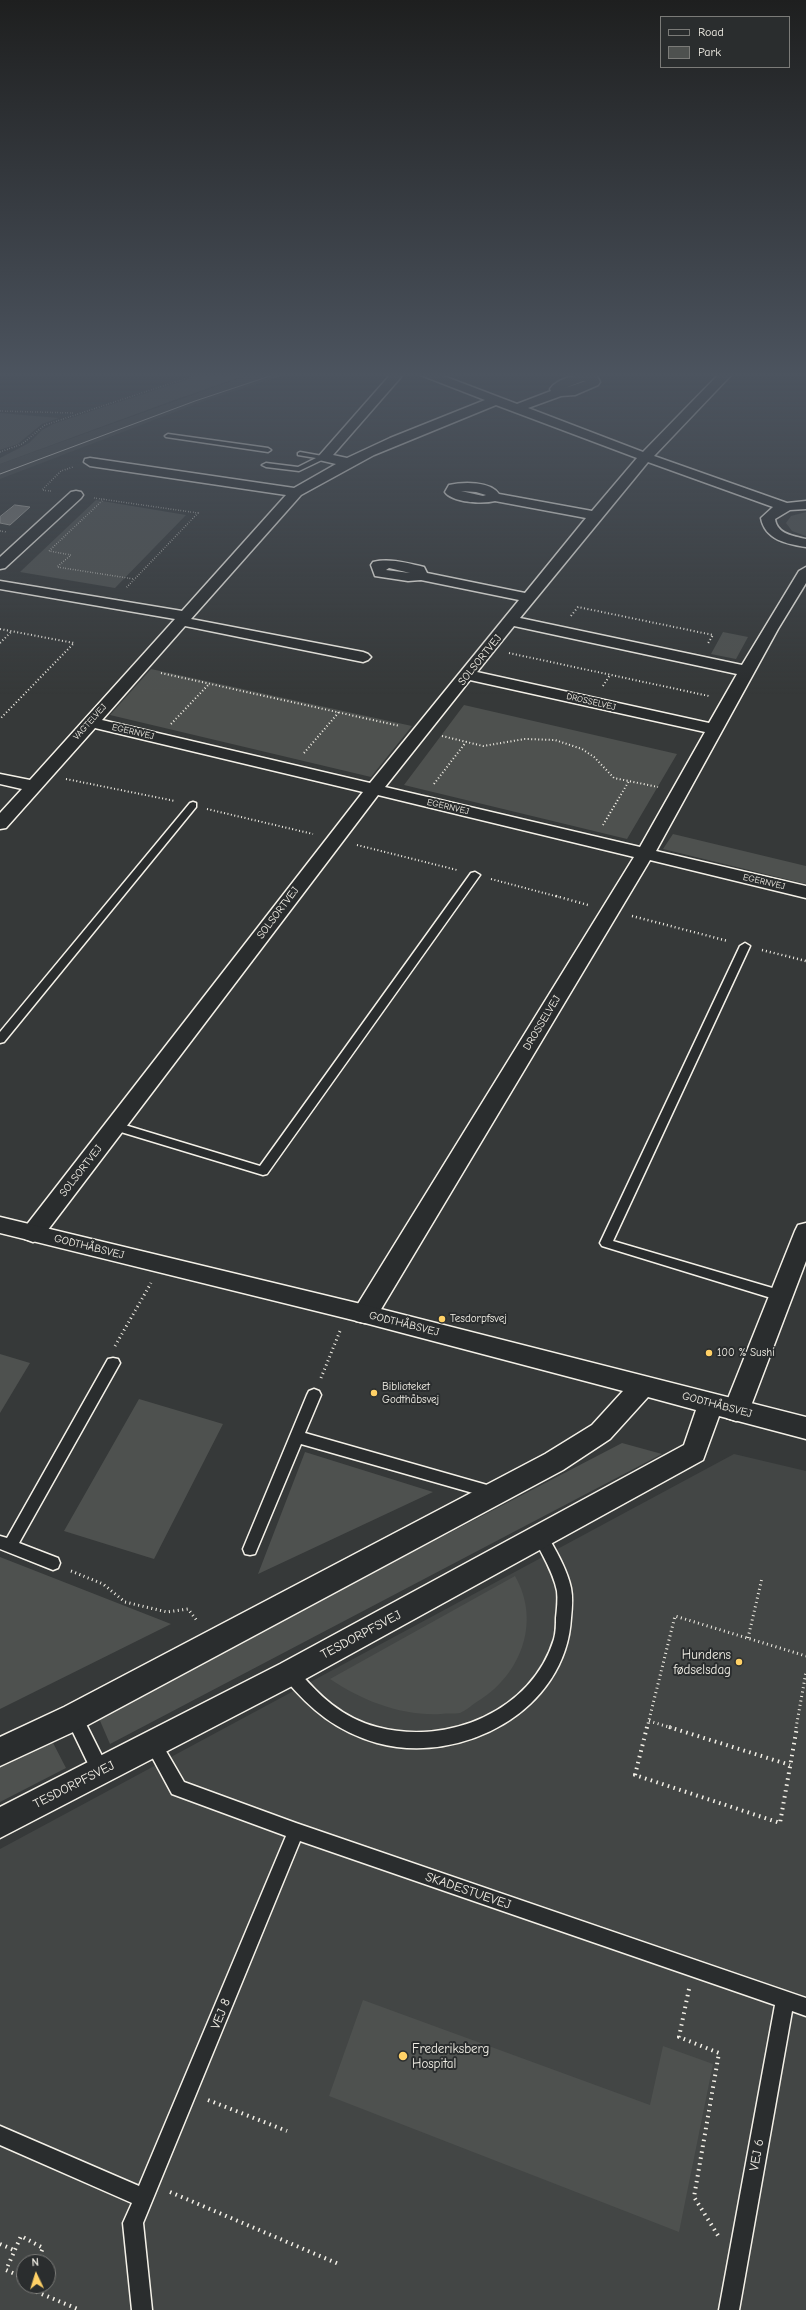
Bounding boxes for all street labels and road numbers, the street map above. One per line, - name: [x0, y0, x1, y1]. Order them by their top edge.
- street label: SOLSORTVEJ: [455, 632, 505, 688]
- street label: DROSSELVEJ: [565, 691, 617, 713]
- street label: VAGTELVEJ: [71, 702, 109, 742]
- street label: EGERNVEJ: [111, 722, 155, 742]
- street label: EGERNVEJ: [426, 797, 470, 817]
- street label: EGERNVEJ: [742, 872, 786, 892]
- street label: SOLSORTVEJ: [254, 884, 302, 942]
- street label: DROSSELVEJ: [520, 993, 564, 1053]
- street label: SOLSORTVEJ: [57, 1143, 105, 1199]
- street label: GODTHÅBSVEJ: [53, 1232, 125, 1262]
- street label: GODTHÅBSVEJ: [368, 1309, 440, 1339]
- street label: GODTHÅBSVEJ: [681, 1389, 753, 1421]
- street label: TESDORPFSVEJ: [318, 1607, 404, 1663]
- street label: TESDORPFSVEJ: [31, 1758, 117, 1812]
- street label: SKADESTUEVEJ: [423, 1869, 513, 1913]
- street label: VEJ 8: [208, 1996, 234, 2032]
- street label: VEJ 6: [747, 2138, 767, 2172]

